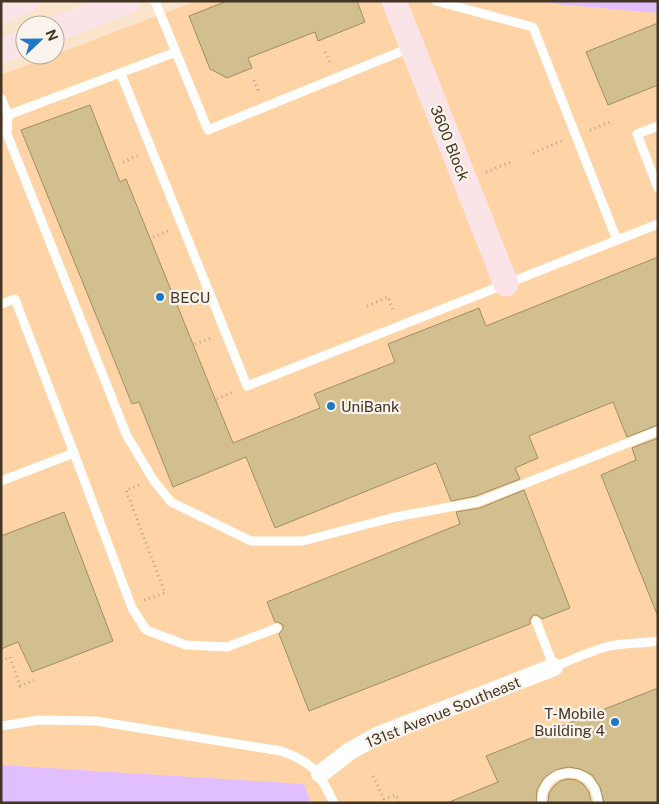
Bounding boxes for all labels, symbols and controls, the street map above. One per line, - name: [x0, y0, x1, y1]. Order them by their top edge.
- north arrow: [15, 15, 65, 65]
- text: N: [43, 27, 62, 43]
- street label: 3600 Block: [427, 103, 473, 183]
- place label: BECU: [170, 289, 210, 306]
- marker: BECU: [154, 291, 166, 303]
- place label: UniBank: [341, 398, 399, 415]
- marker: UniBank: [325, 400, 337, 412]
- street label: 131st Avenue Southeast: [363, 673, 523, 751]
- place label: T-Mobile Building 4: [534, 705, 605, 739]
- marker: T-Mobile Building 4: [609, 716, 621, 728]

